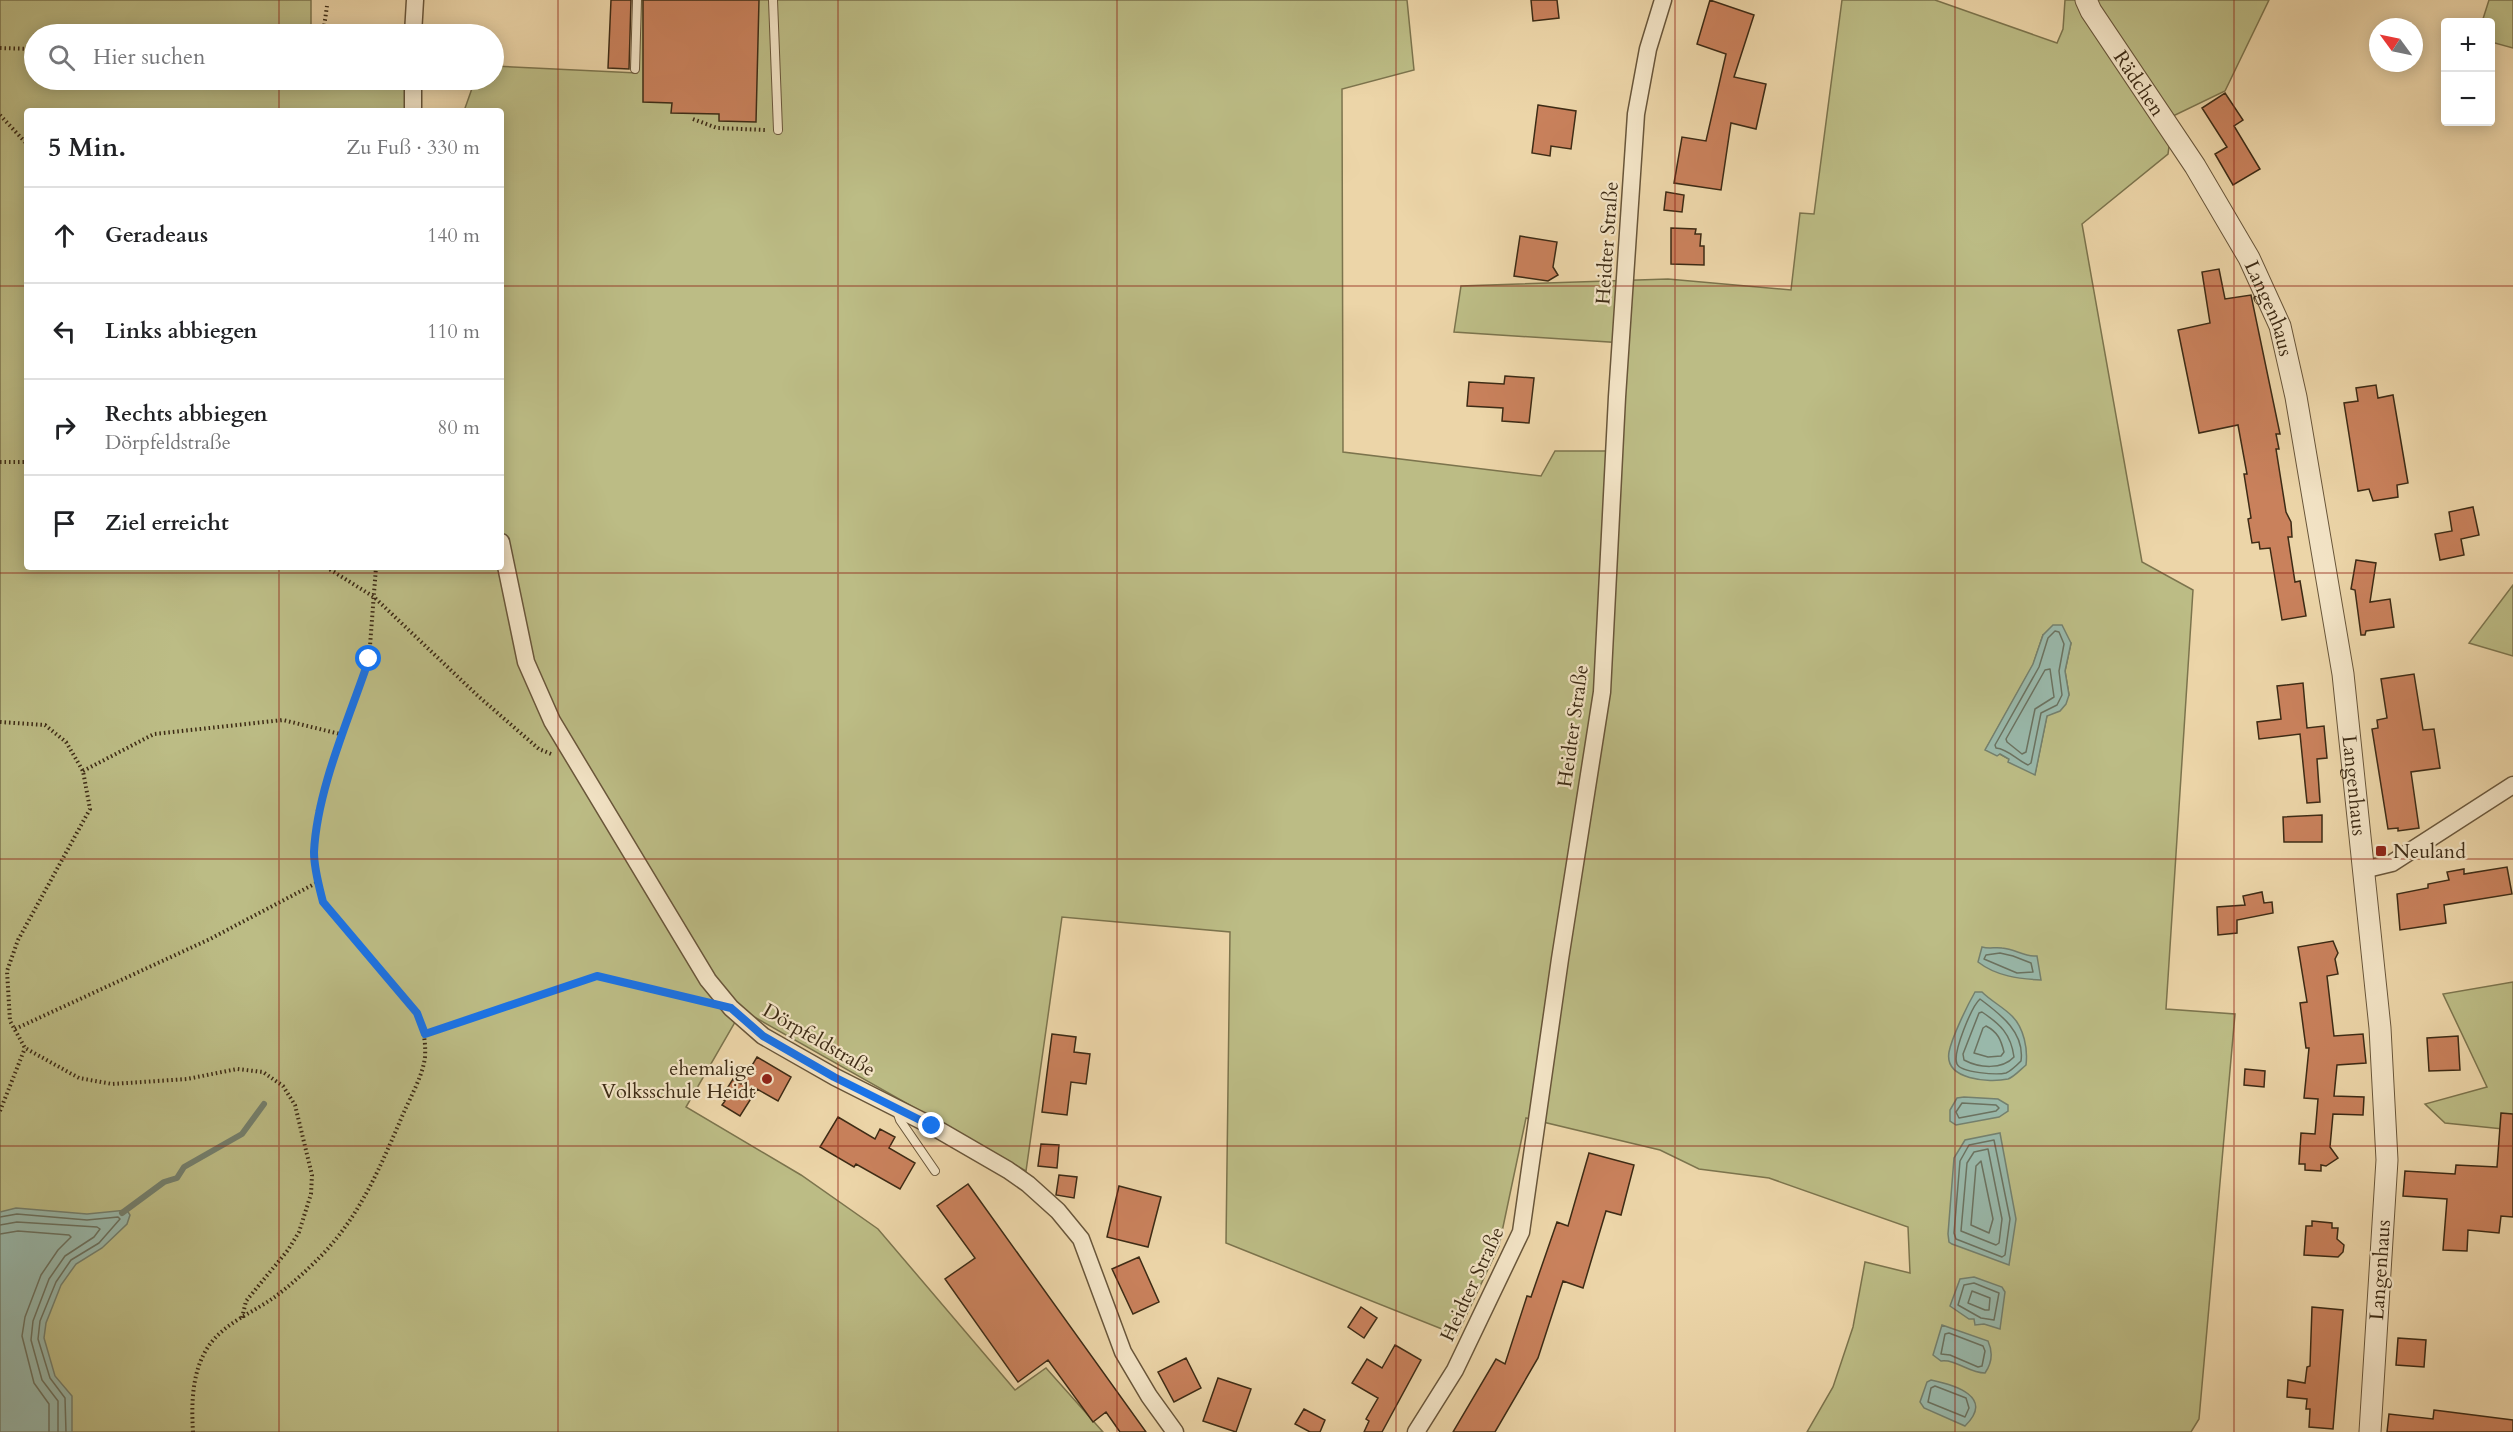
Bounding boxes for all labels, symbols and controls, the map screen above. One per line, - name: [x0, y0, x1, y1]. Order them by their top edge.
- north arrow: [2369, 18, 2423, 72]
- map controls: [2441, 18, 2495, 126]
- button: +: [2441, 18, 2495, 72]
- search box: [24, 24, 504, 90]
- icon: search: [45, 41, 78, 74]
- text: Hier suchen: [93, 42, 206, 72]
- street label: Rädchen: [2108, 45, 2172, 122]
- button: −: [2441, 72, 2495, 126]
- text: 5 Min.: [48, 130, 126, 165]
- text: Zu Fuß · 330 m: [346, 134, 480, 161]
- street label: Heidter Straße: [1589, 180, 1625, 306]
- icon: ahead: [48, 219, 81, 252]
- text: Geradeaus: [105, 220, 208, 250]
- text: 140 m: [427, 222, 480, 249]
- street label: Langenhaus: [2238, 256, 2300, 359]
- icon: left: [48, 315, 81, 348]
- text: Links abbiegen: [105, 316, 257, 346]
- text: 110 m: [427, 318, 480, 345]
- text: Rechts abbiegen: [105, 399, 268, 429]
- icon: right: [48, 411, 81, 444]
- text: 80 m: [437, 414, 480, 441]
- text: Dörpfeldstraße: [105, 429, 231, 456]
- icon: arrive: [48, 507, 81, 540]
- text: Ziel erreicht: [105, 508, 229, 538]
- route start: [355, 645, 381, 671]
- street label: Heidter Straße: [1551, 663, 1595, 789]
- street label: Langenhaus: [2336, 734, 2373, 837]
- place label: Neuland: [2393, 838, 2466, 865]
- marker: Neuland: [2374, 844, 2388, 858]
- street label: Dörpfeldstraße: [758, 997, 880, 1083]
- place label: ehemalige Volksschule Heidt: [601, 1055, 756, 1105]
- marker: ehemalige Volksschule Heidt: [760, 1072, 774, 1086]
- route end: [918, 1112, 944, 1138]
- street label: Langenhaus: [2363, 1219, 2397, 1321]
- street label: Heidter Straße: [1434, 1222, 1510, 1346]

